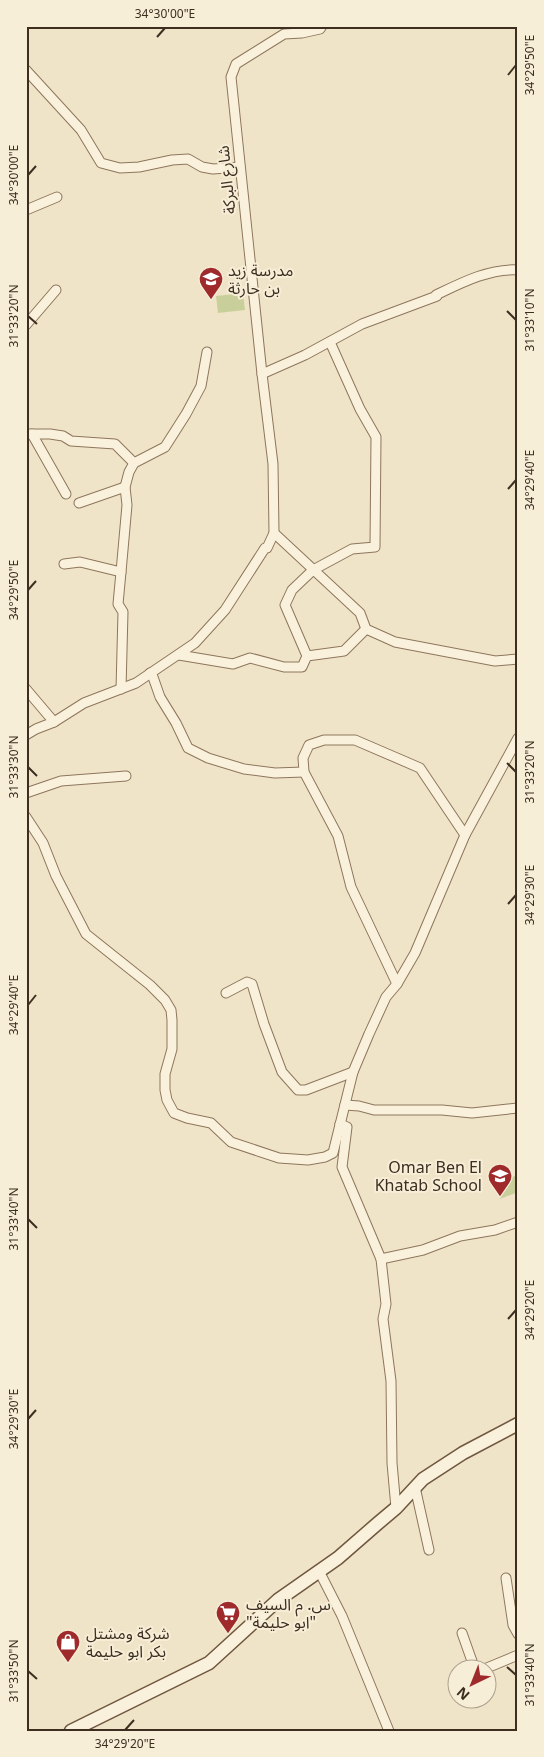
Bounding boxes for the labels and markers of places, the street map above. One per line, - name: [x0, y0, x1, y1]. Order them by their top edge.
- place label: مدرسة زيد بن حارثة: [228, 254, 293, 306]
- school or university icon: مدرسة زيد بن حارثة: [198, 266, 224, 300]
- place label: Omar Ben El Khatab School: [375, 1151, 482, 1203]
- school or university icon: Omar Ben El Khatab School: [487, 1163, 513, 1197]
- place label: س. م السيف "ابو حليمة": [246, 1588, 331, 1640]
- supermarket icon: س. م السيف "ابو حليمة": [215, 1600, 241, 1634]
- place label: شركة ومشتل بكر ابو حليمة: [86, 1617, 170, 1669]
- shop icon: شركة ومشتل بكر ابو حليمة: [55, 1629, 81, 1663]

